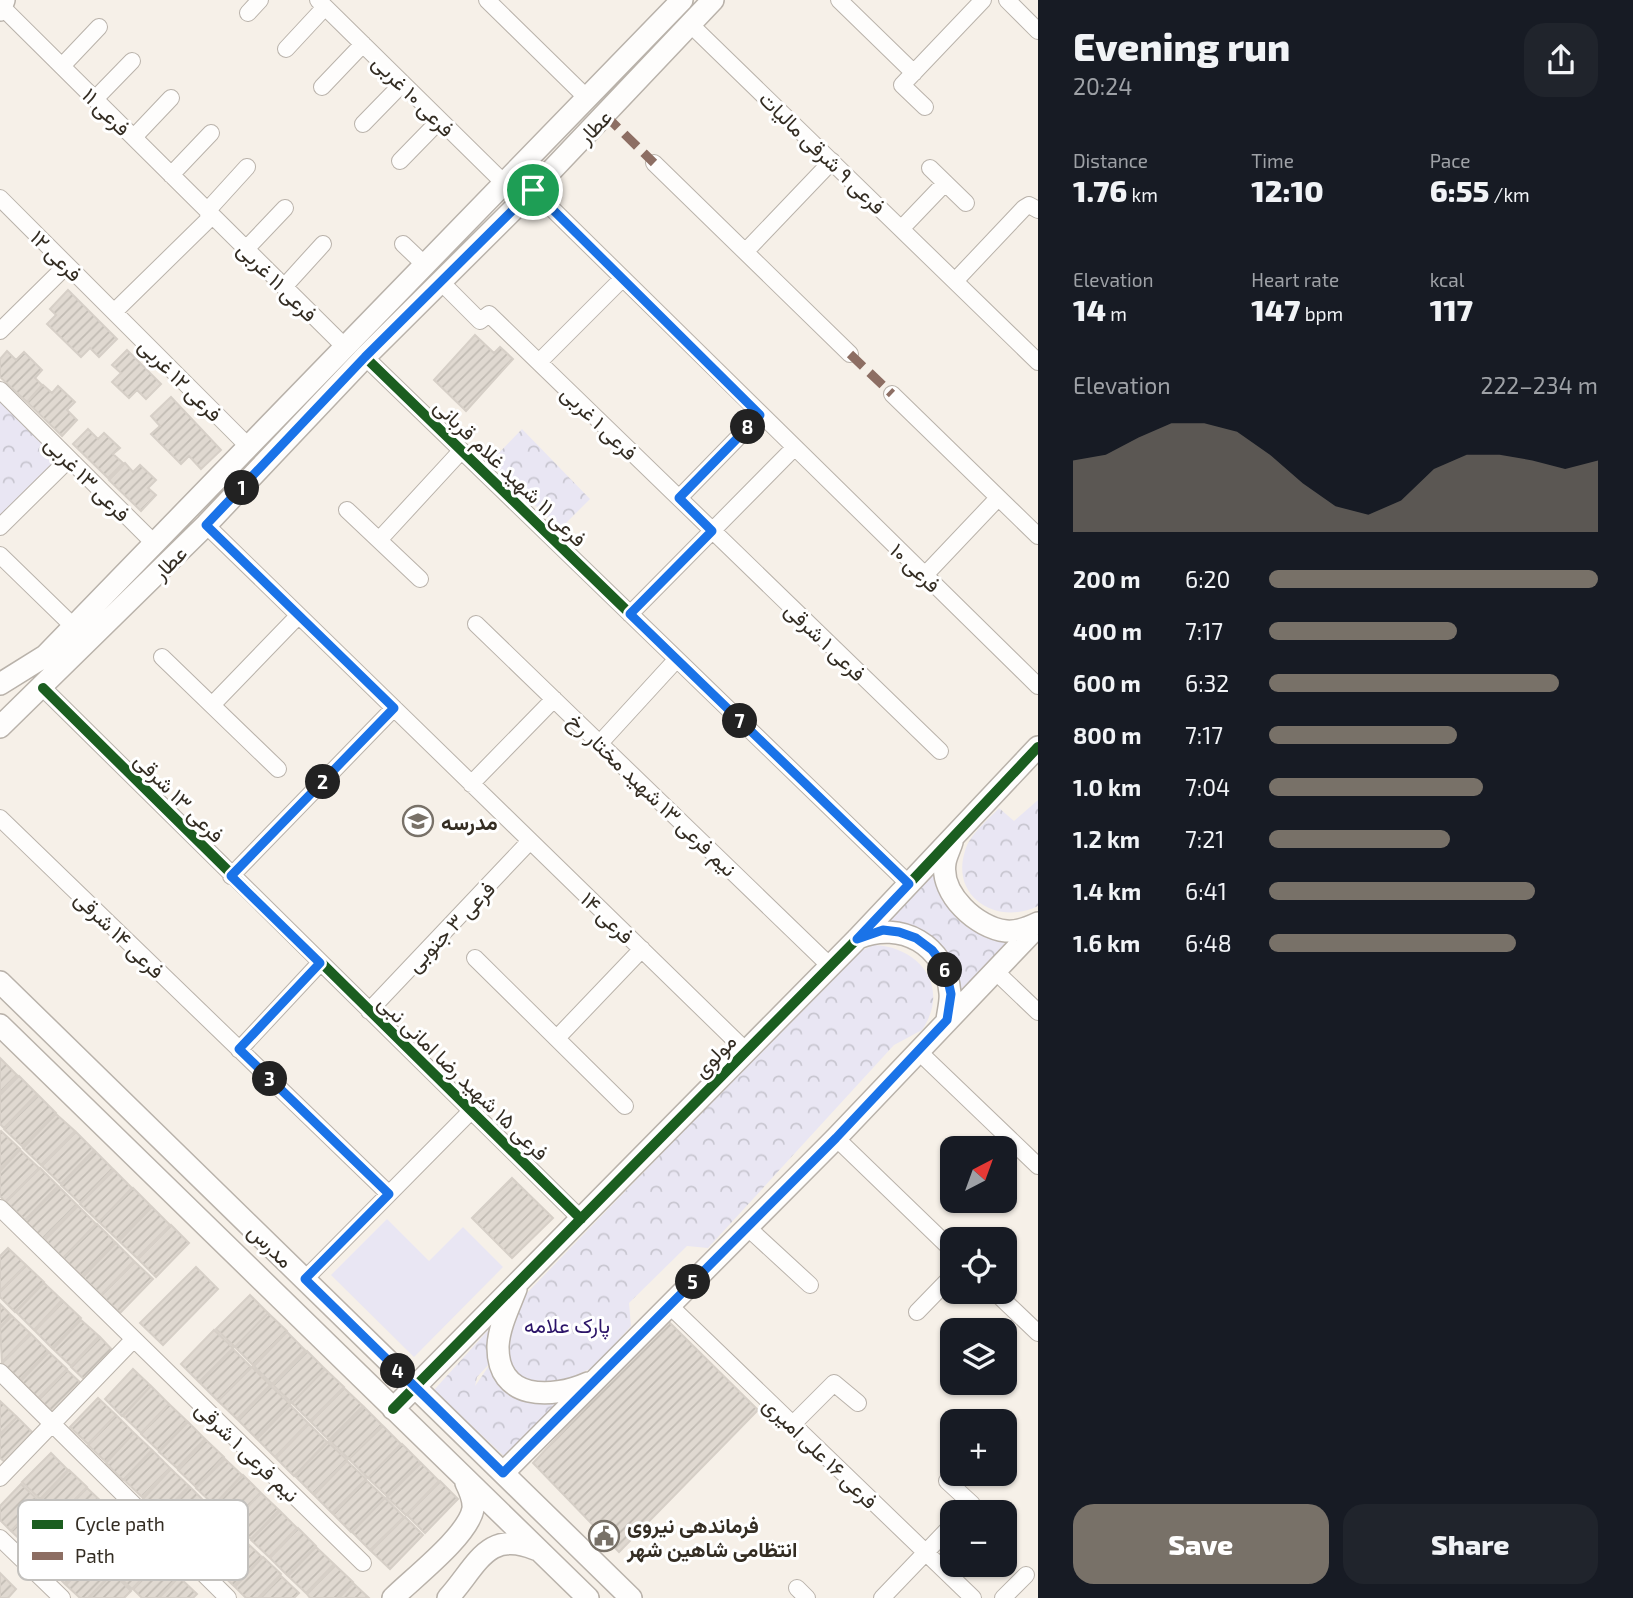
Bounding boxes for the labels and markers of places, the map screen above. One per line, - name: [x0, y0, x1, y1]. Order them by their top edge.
- pin: [503, 160, 563, 220]
- pin: 8: [730, 410, 766, 444]
- pin: 1: [224, 470, 260, 505]
- pin: 7: [722, 704, 758, 738]
- pin: 2: [306, 764, 340, 800]
- school or university icon: مدرسه: [401, 804, 435, 838]
- place label: مدرسه: [441, 809, 498, 836]
- pin: 6: [928, 953, 962, 988]
- pin: 3: [252, 1062, 288, 1096]
- pin: 5: [676, 1264, 710, 1300]
- pin: 4: [380, 1354, 416, 1388]
- place label: فرماندهی نیروی انتظامی شاهین شهر: [626, 1512, 797, 1563]
- public building icon: فرماندهی نیروی انتظامی شاهین شهر: [587, 1519, 621, 1553]

